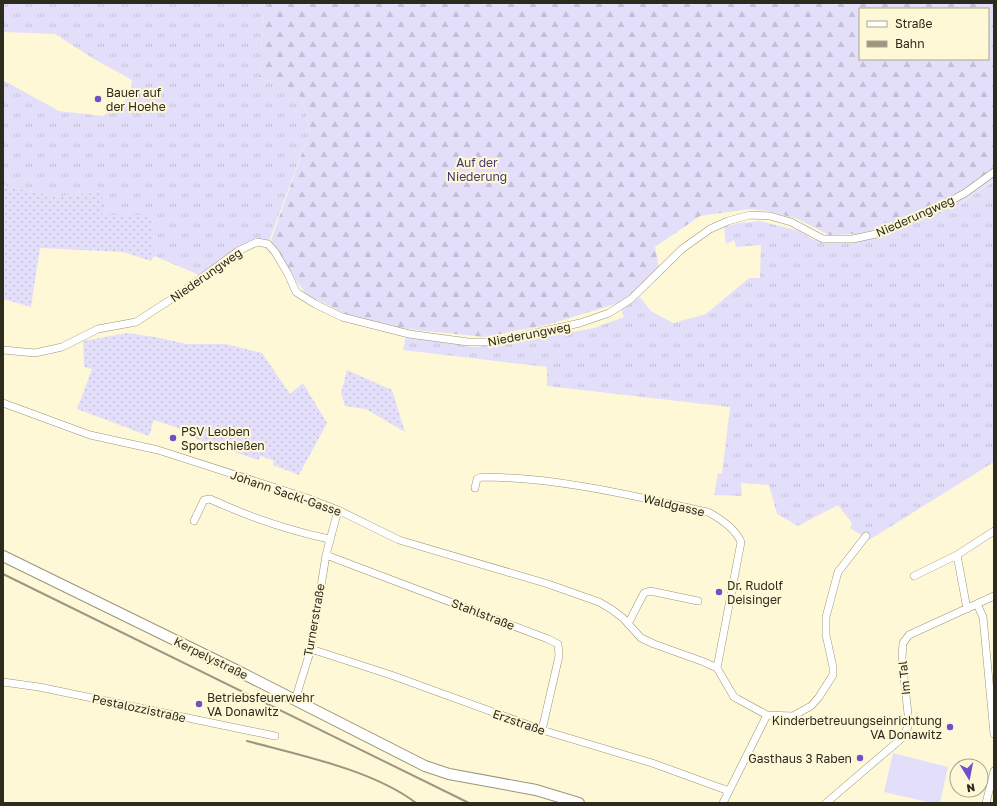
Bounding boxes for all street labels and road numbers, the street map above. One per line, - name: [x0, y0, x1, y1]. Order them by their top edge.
- street label: Niederungweg: [873, 192, 957, 240]
- street label: Niederungweg: [167, 245, 245, 305]
- street label: Niederungweg: [486, 319, 572, 349]
- street label: Johann Sackl-Gasse: [229, 467, 344, 519]
- street label: Waldgasse: [642, 491, 706, 519]
- street label: Turnerstraße: [300, 582, 328, 658]
- street label: Stahlstraße: [449, 595, 517, 633]
- street label: Kerpelystraße: [171, 634, 251, 682]
- street label: Im Tal: [895, 660, 913, 696]
- street label: Pestalozzistraße: [91, 691, 187, 725]
- street label: Erzstraße: [491, 706, 547, 738]

